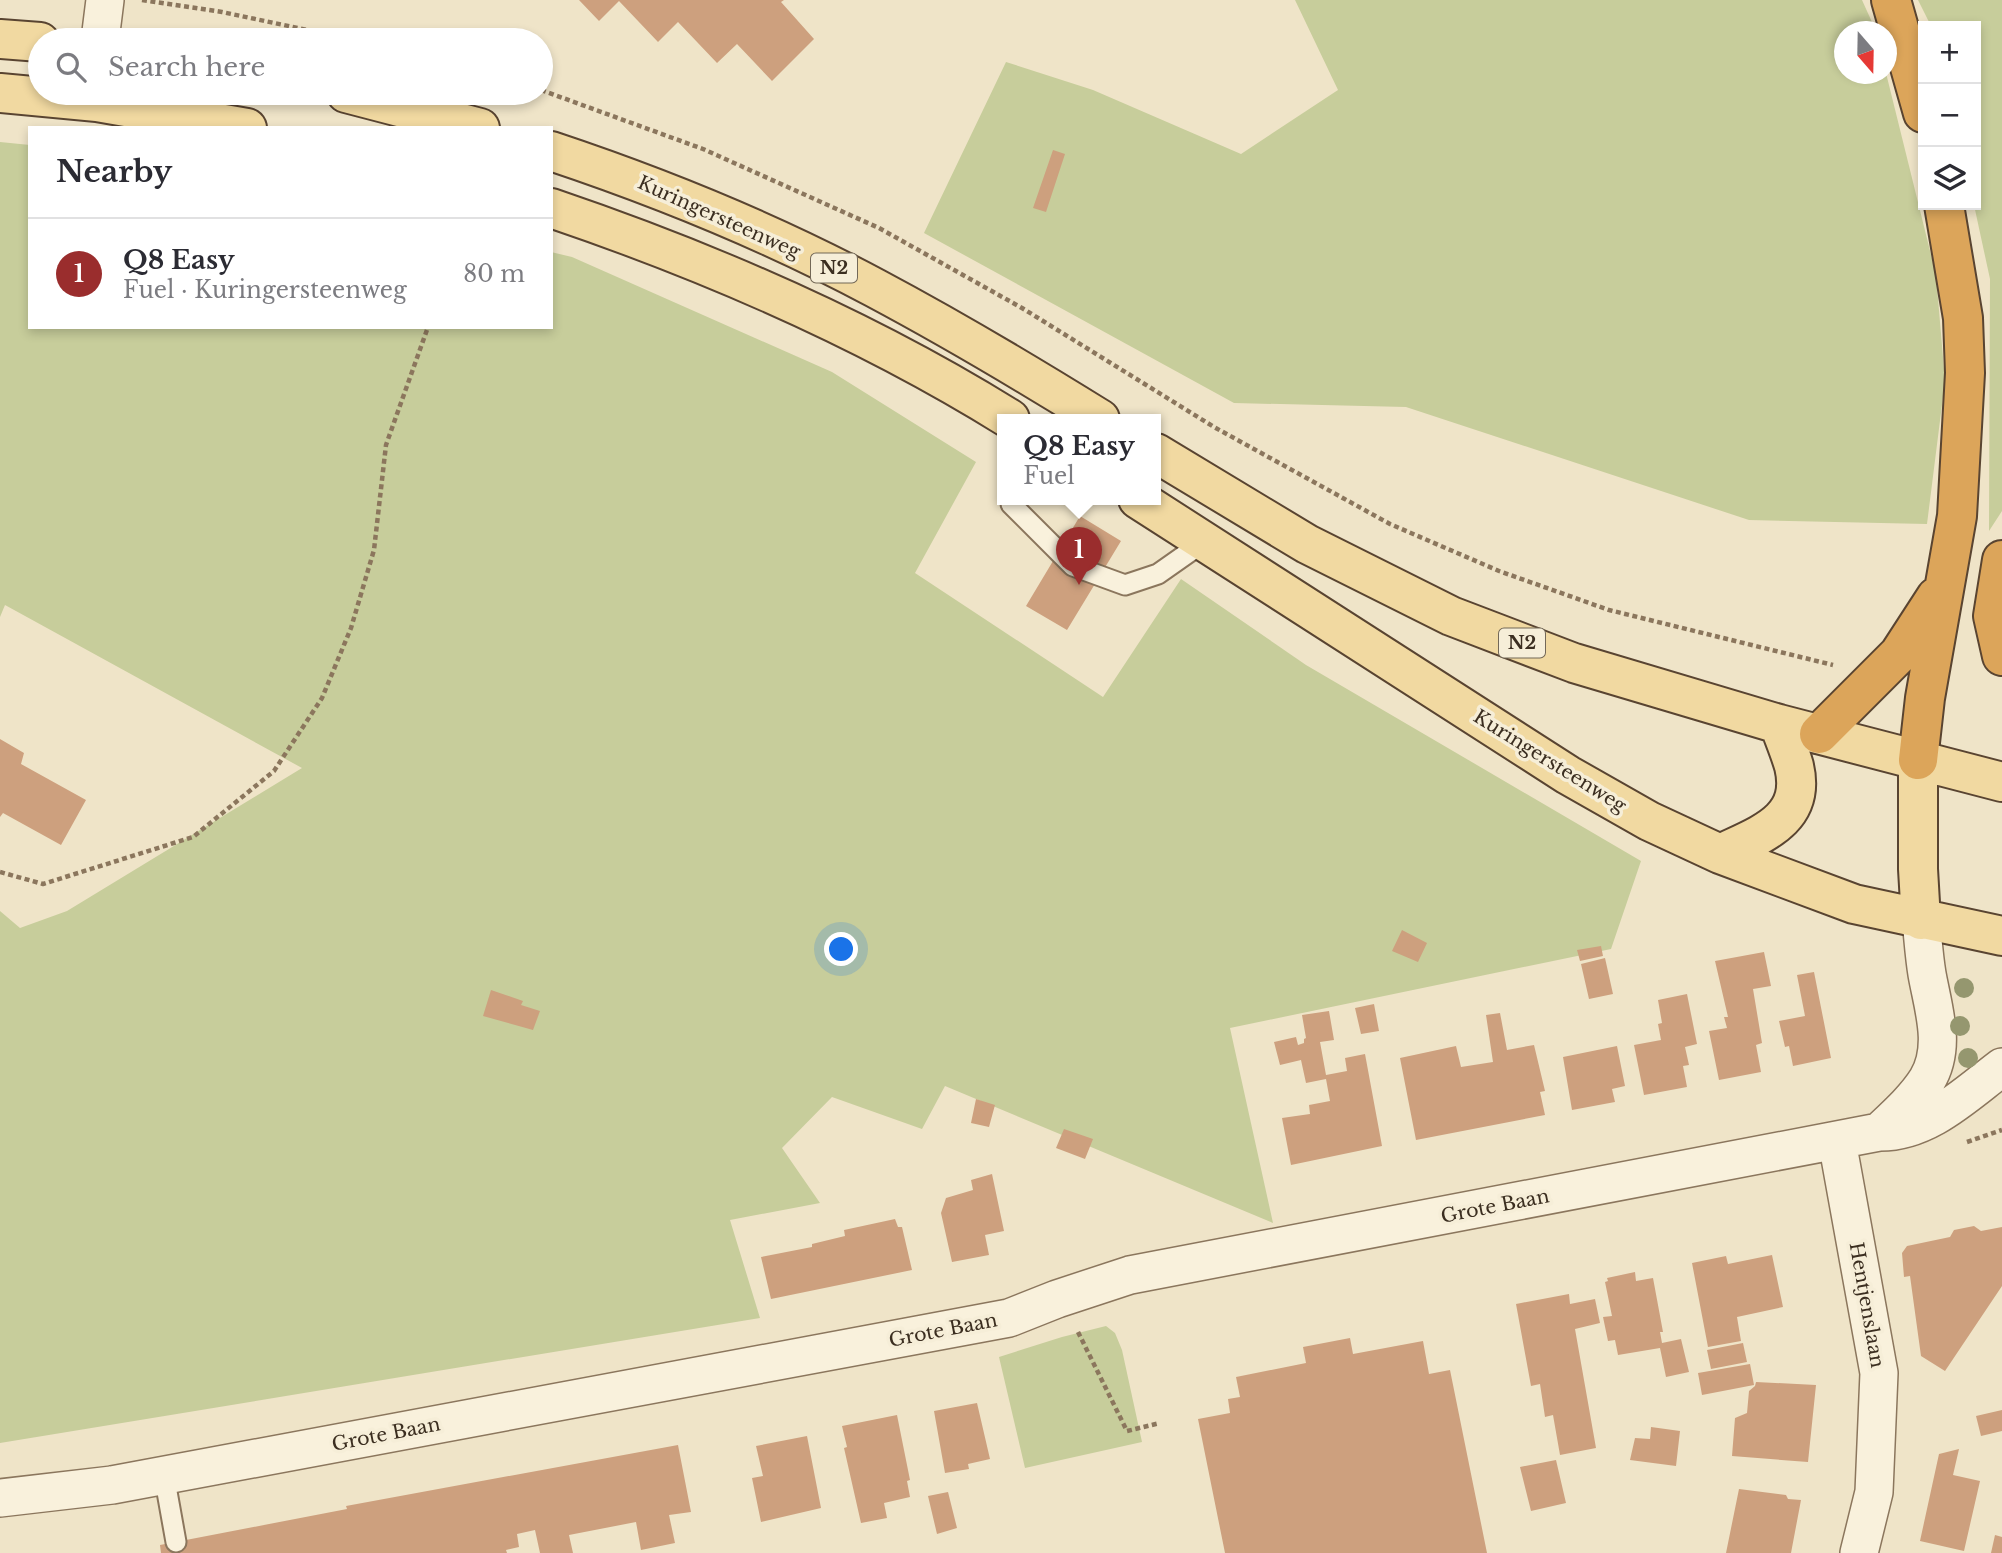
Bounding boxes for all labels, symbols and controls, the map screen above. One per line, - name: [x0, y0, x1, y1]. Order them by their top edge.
- north arrow: [1834, 21, 1897, 84]
- map controls: [1918, 21, 1981, 210]
- button: +: [1918, 21, 1981, 84]
- search box: [28, 28, 553, 105]
- icon: search: [52, 48, 90, 86]
- text: Search here: [108, 51, 265, 83]
- button: −: [1918, 84, 1981, 147]
- button: layers: [1918, 147, 1981, 210]
- text: Nearby: [56, 153, 172, 190]
- street label: Kuringersteenweg: [634, 171, 804, 263]
- text: Q8 Easy: [123, 244, 235, 276]
- road number: N2: [811, 254, 857, 282]
- text: 1: [74, 260, 84, 288]
- text: 80 m: [463, 260, 525, 288]
- text: Fuel · Kuringersteenweg: [123, 276, 407, 304]
- popup: [997, 414, 1161, 505]
- text: Q8 Easy: [1023, 430, 1135, 462]
- text: Fuel: [1023, 462, 1075, 490]
- pin: 1: [1056, 527, 1102, 585]
- road number: N2: [1499, 628, 1545, 658]
- street label: Kuringersteenweg: [1469, 705, 1631, 818]
- your location: [824, 932, 858, 966]
- street label: Grote Baan: [1439, 1184, 1551, 1228]
- street label: Hentjenslaan: [1845, 1240, 1889, 1370]
- street label: Grote Baan: [887, 1308, 999, 1352]
- street label: Grote Baan: [330, 1412, 442, 1456]

